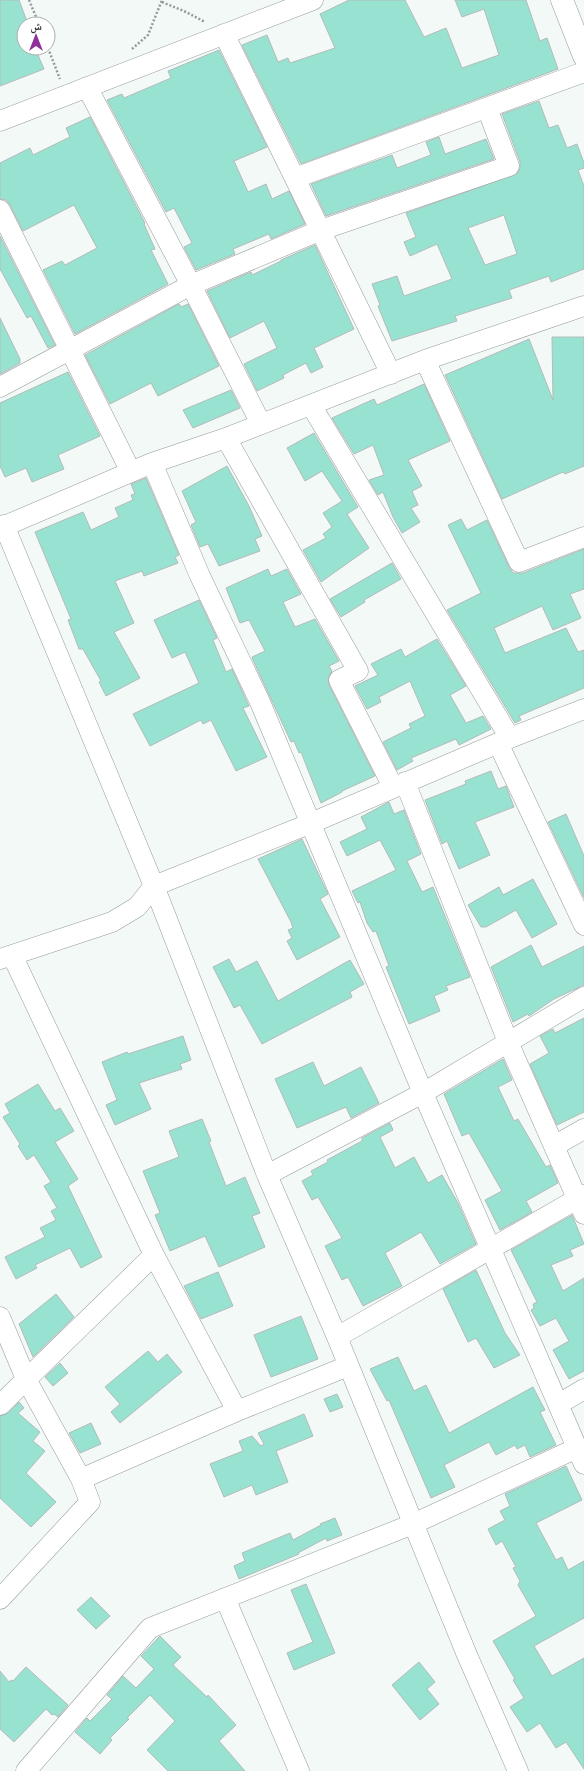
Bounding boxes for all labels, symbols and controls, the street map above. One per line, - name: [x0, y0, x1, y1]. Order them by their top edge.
- north arrow: [16, 16, 56, 56]
- text: ش: [30, 19, 42, 34]

